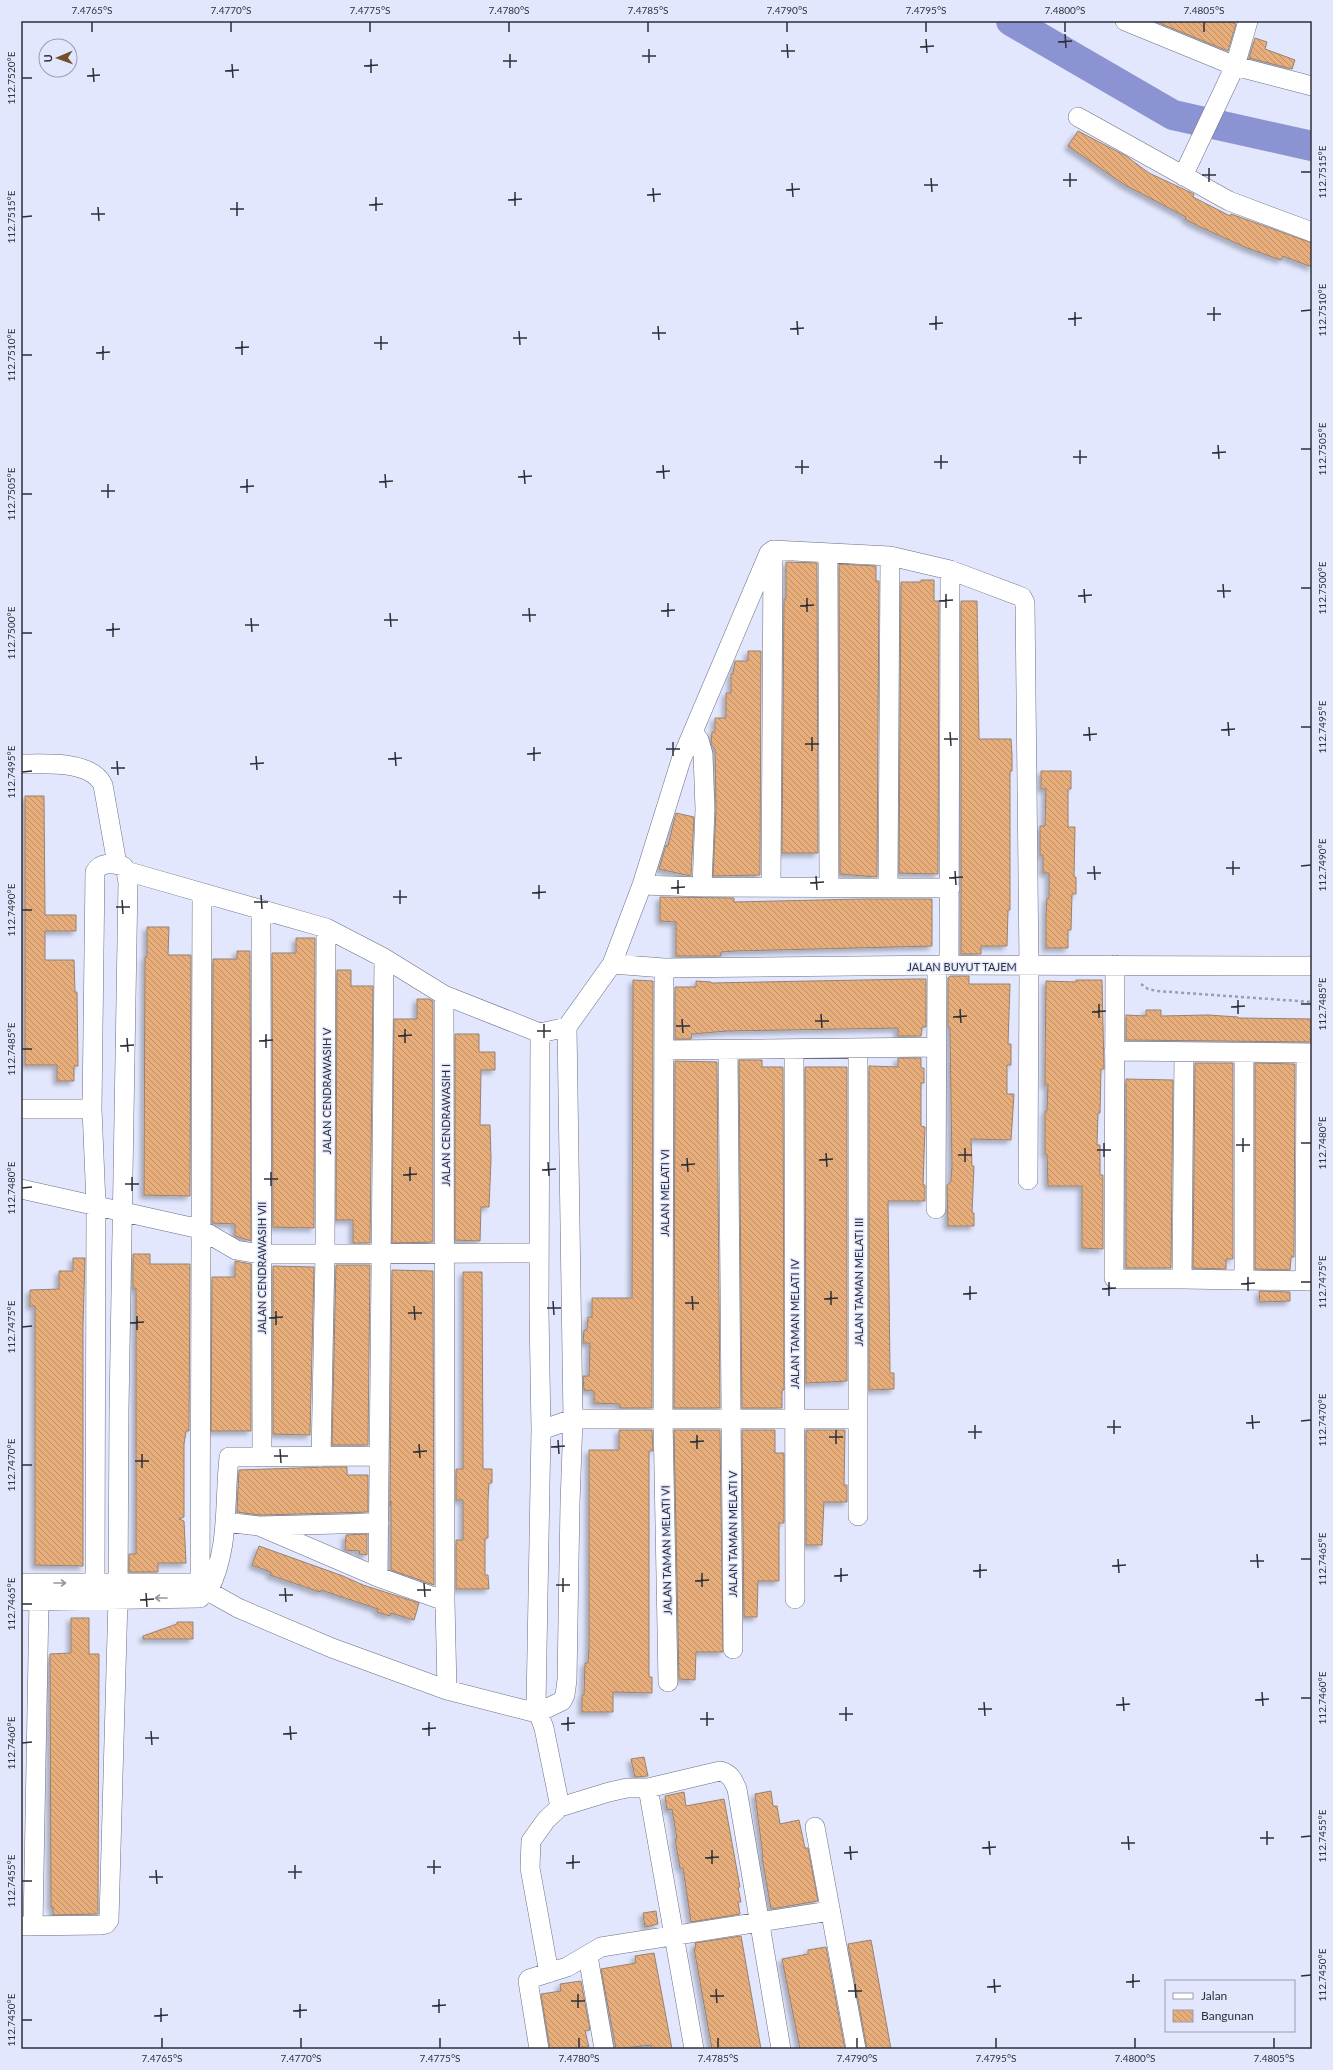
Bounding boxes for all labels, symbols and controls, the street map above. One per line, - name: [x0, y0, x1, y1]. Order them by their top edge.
- text: 7.4765°S: [72, 4, 112, 16]
- text: 7.4770°S: [211, 4, 251, 16]
- text: 7.4775°S: [350, 4, 390, 16]
- text: 7.4780°S: [489, 4, 529, 16]
- text: 7.4785°S: [628, 4, 668, 16]
- text: 7.4790°S: [767, 4, 807, 16]
- text: 7.4795°S: [906, 4, 946, 16]
- text: 7.4800°S: [1045, 4, 1085, 16]
- text: 7.4805°S: [1184, 4, 1224, 16]
- north arrow: [38, 38, 78, 78]
- text: 112.7520°E: [5, 51, 17, 104]
- text: U: [41, 54, 54, 63]
- text: 112.7515°E: [1316, 145, 1328, 198]
- text: 112.7515°E: [5, 190, 17, 243]
- text: 112.7510°E: [1316, 283, 1328, 336]
- text: 112.7510°E: [5, 328, 17, 381]
- text: 112.7505°E: [1316, 422, 1328, 475]
- text: 112.7505°E: [5, 467, 17, 520]
- text: 112.7500°E: [1316, 561, 1328, 614]
- text: 112.7500°E: [5, 606, 17, 659]
- text: 112.7495°E: [1316, 700, 1328, 753]
- text: 112.7495°E: [5, 745, 17, 798]
- text: 112.7490°E: [1316, 838, 1328, 891]
- text: 112.7490°E: [5, 883, 17, 936]
- street label: JALAN BUYUT TAJEM: [907, 960, 1017, 973]
- text: 112.7485°E: [1316, 977, 1328, 1030]
- text: 112.7485°E: [5, 1022, 17, 1075]
- street label: JALAN CENDRAWASIH V: [320, 1027, 333, 1154]
- street label: JALAN CENDRAWASIH I: [439, 1064, 452, 1186]
- text: 112.7480°E: [1316, 1116, 1328, 1169]
- street label: JALAN MELATI VI: [658, 1149, 671, 1237]
- text: 112.7480°E: [5, 1161, 17, 1214]
- street label: JALAN CENDRAWASIH VII: [255, 1202, 268, 1334]
- street label: JALAN TAMAN MELATI III: [852, 1218, 865, 1346]
- text: 112.7475°E: [1316, 1255, 1328, 1308]
- street label: JALAN TAMAN MELATI IV: [788, 1259, 801, 1389]
- text: 112.7475°E: [5, 1300, 17, 1353]
- text: 112.7470°E: [1316, 1393, 1328, 1446]
- text: 112.7470°E: [5, 1438, 17, 1491]
- street label: JALAN TAMAN MELATI V: [726, 1470, 739, 1597]
- street label: JALAN TAMAN MELATI VI: [658, 1485, 674, 1615]
- text: 112.7465°E: [1316, 1532, 1328, 1585]
- text: 112.7465°E: [5, 1577, 17, 1630]
- one-way arrow: [53, 1579, 66, 1587]
- one-way arrow: [155, 1594, 168, 1602]
- text: 112.7460°E: [1316, 1671, 1328, 1724]
- text: 112.7460°E: [5, 1716, 17, 1769]
- text: 112.7455°E: [1316, 1809, 1328, 1862]
- text: 112.7455°E: [5, 1854, 17, 1907]
- text: 112.7450°E: [1316, 1948, 1328, 2001]
- legend: [1165, 1980, 1295, 2032]
- text: Jalan: [1201, 1988, 1227, 2003]
- text: 112.7450°E: [5, 1993, 17, 2046]
- text: Bangunan: [1201, 2008, 1254, 2023]
- text: 7.4765°S: [142, 2052, 182, 2064]
- text: 7.4770°S: [281, 2052, 321, 2064]
- text: 7.4775°S: [420, 2052, 460, 2064]
- text: 7.4780°S: [559, 2052, 599, 2064]
- text: 7.4785°S: [698, 2052, 738, 2064]
- text: 7.4790°S: [837, 2052, 877, 2064]
- text: 7.4795°S: [976, 2052, 1016, 2064]
- text: 7.4800°S: [1115, 2052, 1155, 2064]
- text: 7.4805°S: [1254, 2052, 1294, 2064]

